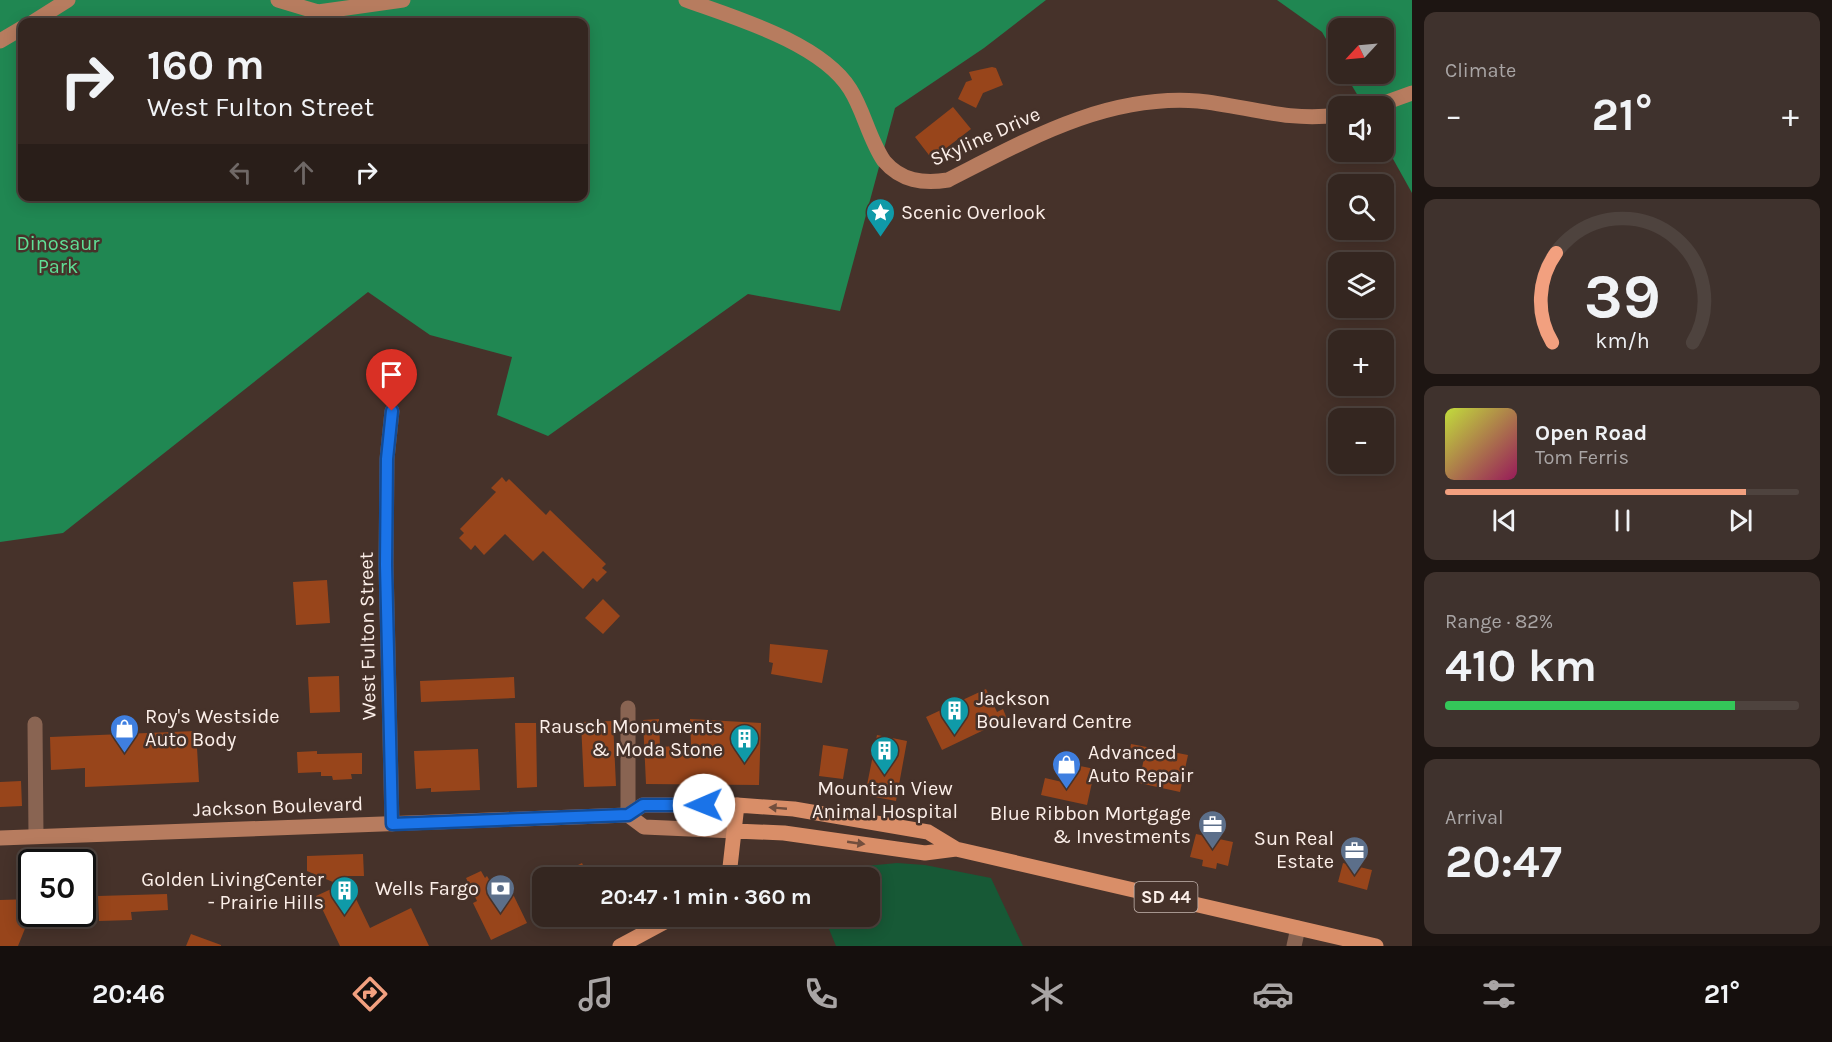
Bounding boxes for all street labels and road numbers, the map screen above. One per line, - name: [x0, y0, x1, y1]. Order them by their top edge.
- street label: Skyline Drive: [927, 102, 1044, 171]
- street label: West Fulton Street: [355, 551, 380, 720]
- street label: Jackson Boulevard: [192, 792, 364, 821]
- road number: SD 44: [1134, 882, 1198, 912]

